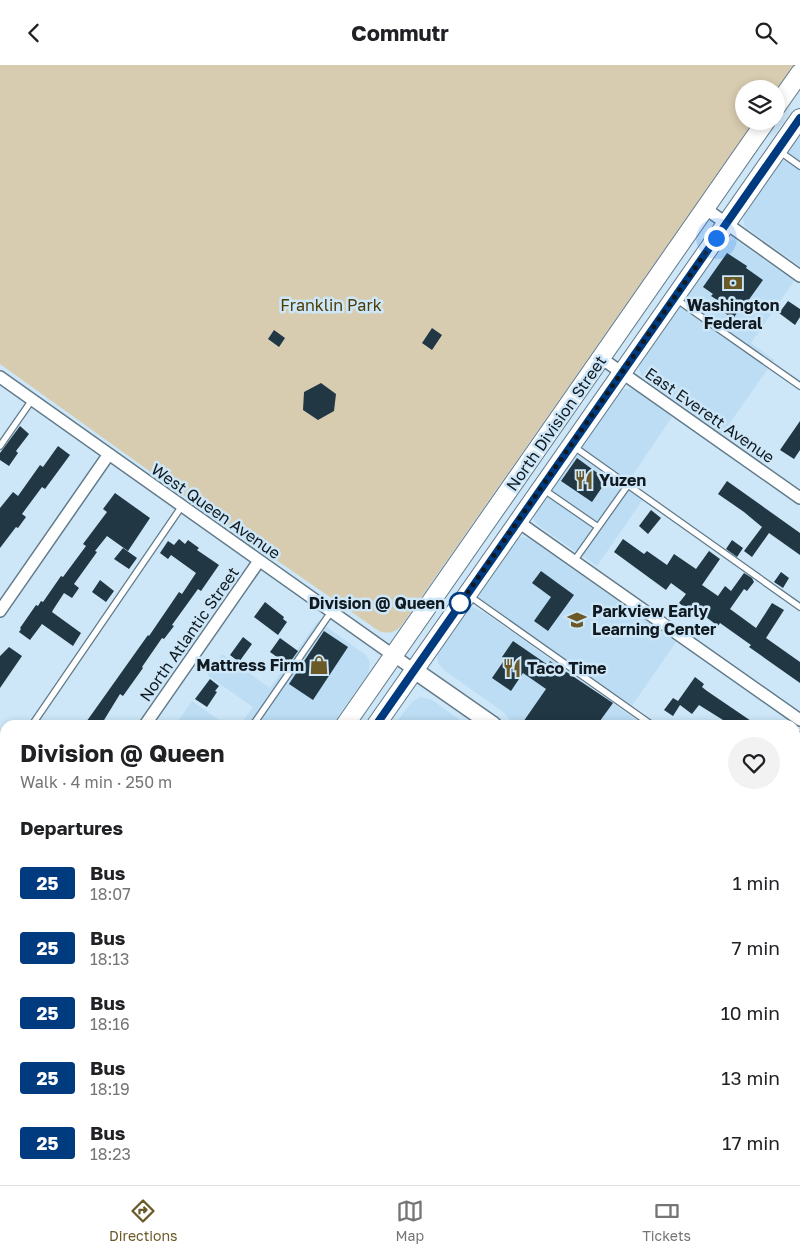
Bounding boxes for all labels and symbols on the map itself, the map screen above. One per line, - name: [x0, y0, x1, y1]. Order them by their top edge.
- your location: [704, 226, 729, 251]
- bank icon: Washington Federal: [722, 272, 744, 294]
- park label: Franklin Park: [280, 295, 382, 315]
- place label: Washington Federal: [687, 295, 779, 333]
- street label: North Division Street: [502, 351, 610, 495]
- street label: East Everett Avenue: [641, 363, 779, 467]
- street label: West Queen Avenue: [147, 459, 285, 563]
- restaurant icon: Yuzen: [573, 469, 595, 491]
- place label: Yuzen: [599, 470, 646, 490]
- street label: North Atlantic Street: [135, 563, 243, 705]
- marker: Division @ Queen: [449, 592, 471, 614]
- place label: Division @ Queen: [309, 593, 445, 613]
- place label: Parkview Early Learning Center: [592, 601, 716, 639]
- school or university icon: Parkview Early Learning Center: [566, 609, 588, 631]
- shop icon: Mattress Firm: [308, 654, 330, 676]
- place label: Mattress Firm: [196, 655, 304, 675]
- restaurant icon: Taco Time: [501, 657, 523, 679]
- place label: Taco Time: [527, 658, 606, 678]

